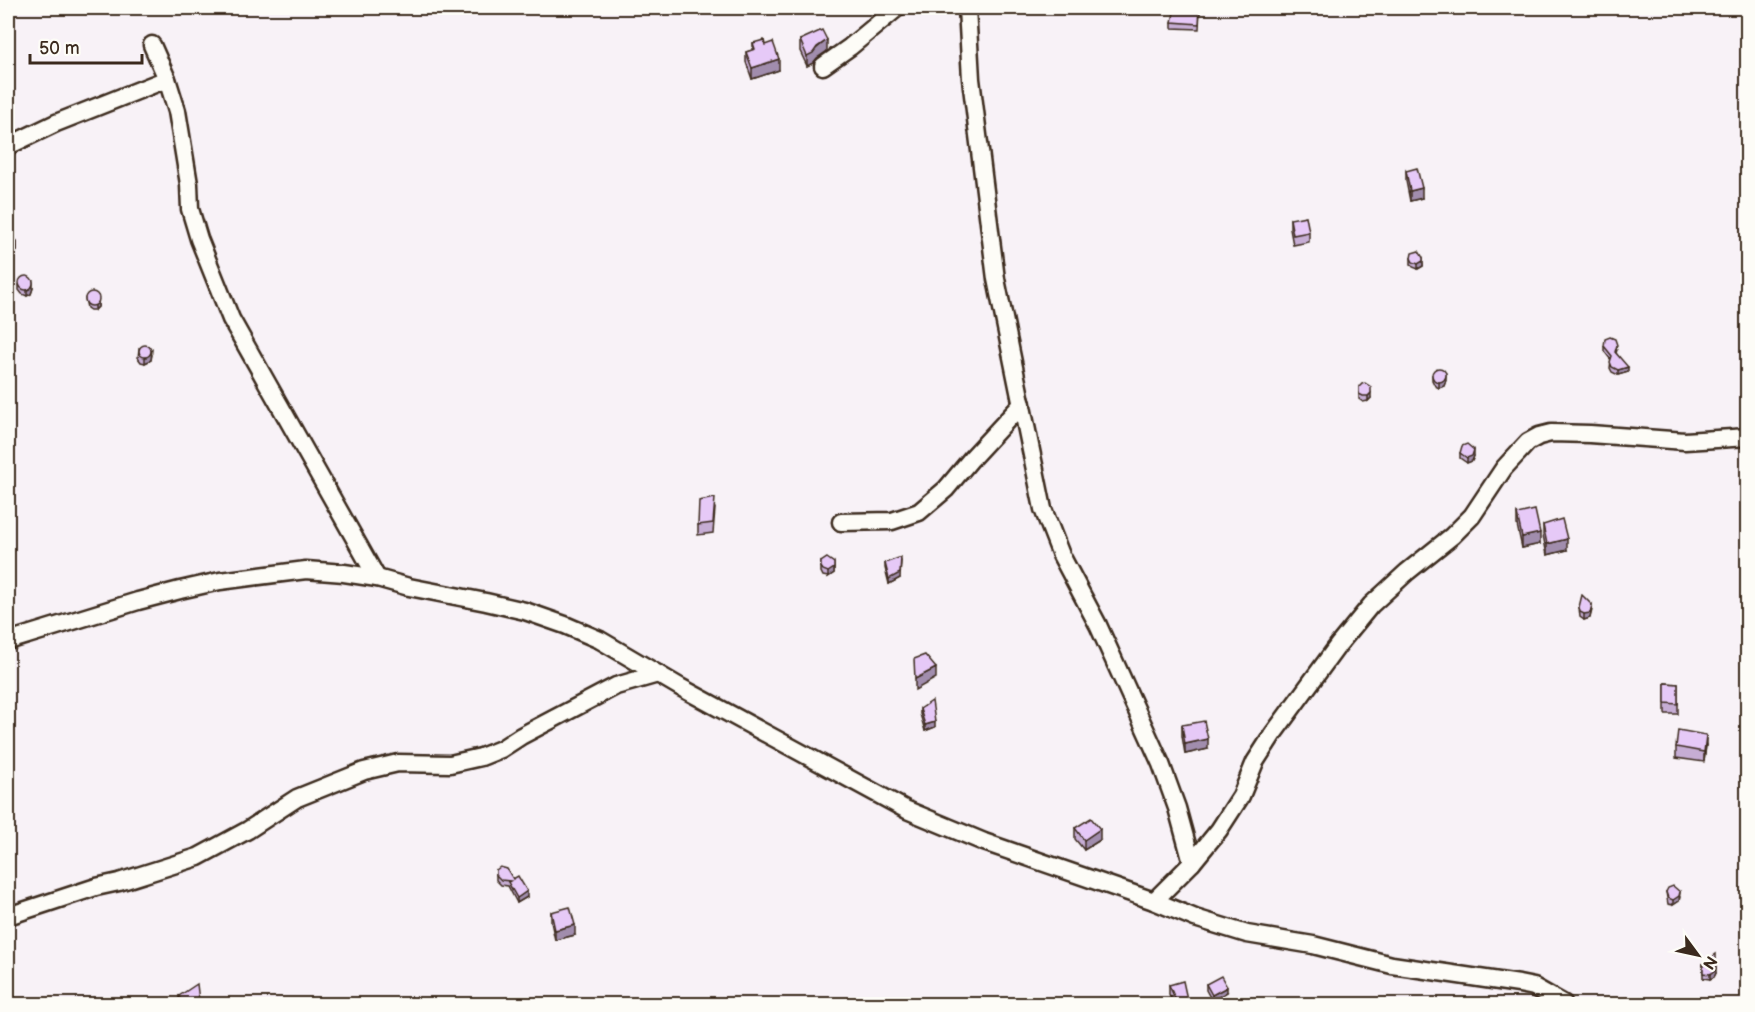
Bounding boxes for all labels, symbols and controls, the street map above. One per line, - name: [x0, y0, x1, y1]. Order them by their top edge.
- scale bar: [30, 27, 142, 65]
- text: 50 m: [39, 38, 80, 59]
- north arrow: [1668, 925, 1728, 985]
- text: N: [1698, 952, 1721, 973]

